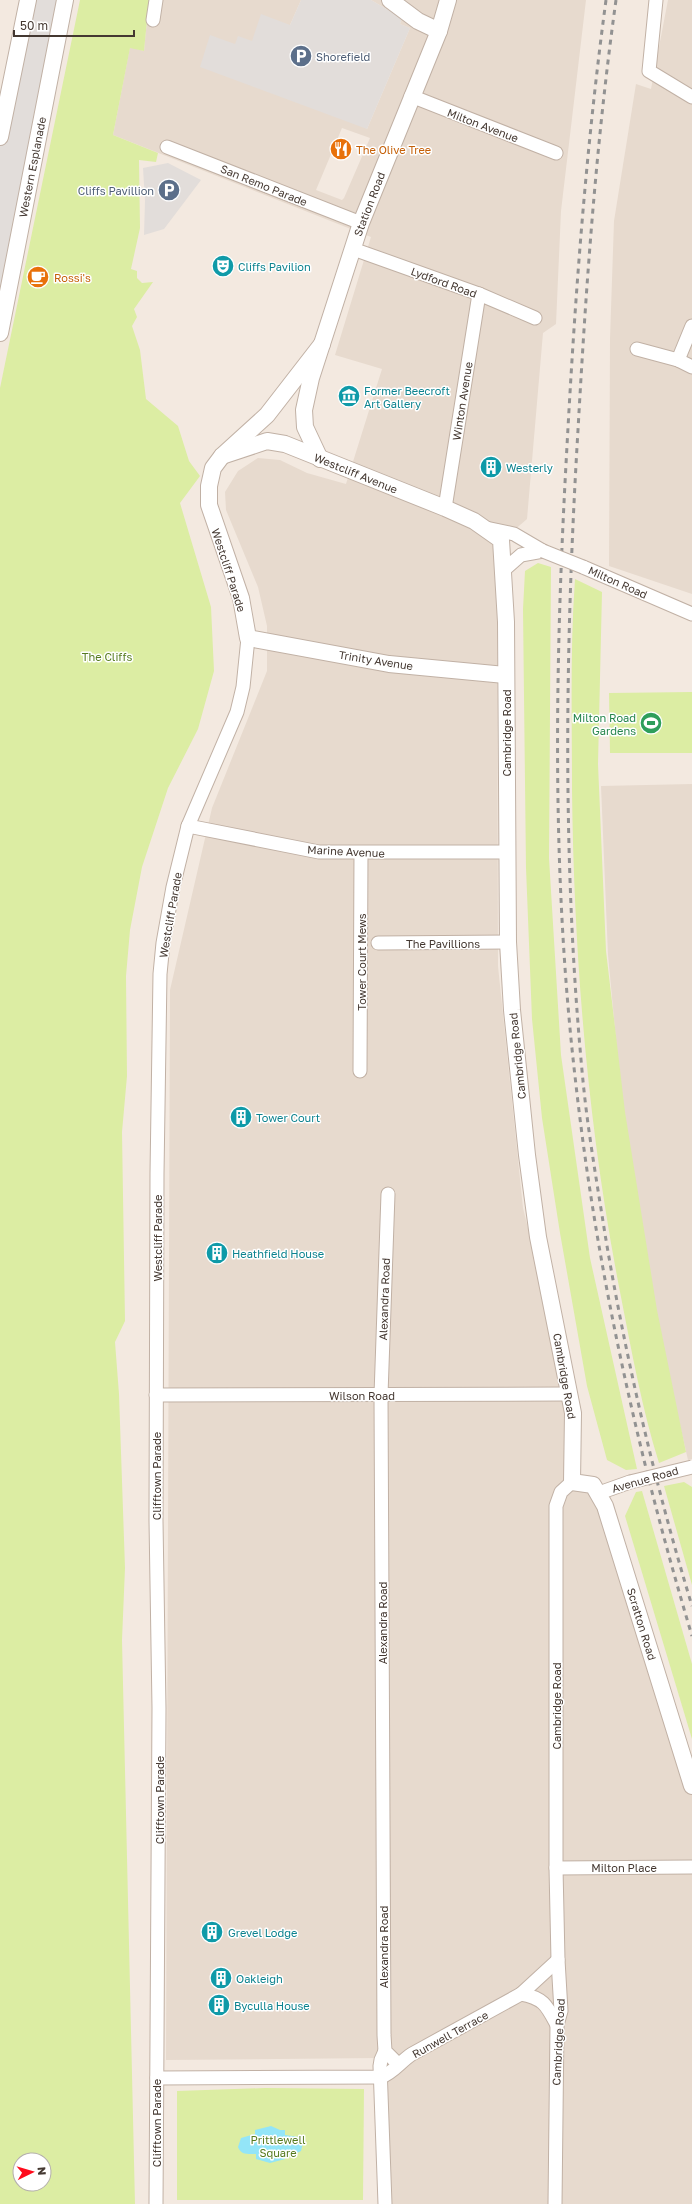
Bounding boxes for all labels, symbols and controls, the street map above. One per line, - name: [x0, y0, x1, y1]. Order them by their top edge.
- scale bar: [14, 12, 134, 38]
- text: 50 m: [20, 18, 48, 33]
- parking icon: Shorefield: [288, 43, 314, 69]
- place label: Shorefield: [316, 50, 370, 63]
- street label: Milton Avenue: [446, 105, 520, 145]
- street label: Western Esplanade: [16, 116, 48, 218]
- restaurant icon: The Olive Tree: [328, 136, 354, 162]
- place label: The Olive Tree: [356, 143, 431, 156]
- street label: San Remo Parade: [219, 162, 309, 208]
- street label: Station Road: [351, 170, 387, 238]
- parking icon: Cliffs Pavillion: [156, 177, 182, 203]
- place label: Cliffs Pavillion: [78, 184, 154, 197]
- theatre icon: Cliffs Pavilion: [210, 253, 236, 279]
- place label: Cliffs Pavilion: [238, 260, 311, 273]
- cafe icon: Rossi's: [25, 264, 51, 290]
- street label: Lydford Road: [409, 264, 479, 300]
- place label: Rossi's: [54, 271, 91, 284]
- street label: Winton Avenue: [449, 361, 475, 441]
- museum icon: Former Beecroft Art Gallery: [336, 383, 362, 409]
- place label: Former Beecroft Art Gallery: [364, 384, 450, 410]
- street label: Westcliff Avenue: [312, 450, 400, 496]
- building icon: Westerly: [478, 454, 504, 480]
- place label: Westerly: [506, 461, 553, 474]
- street label: Westcliff Parade: [209, 527, 249, 613]
- street label: Milton Road: [586, 563, 650, 601]
- street label: Trinity Avenue: [338, 648, 414, 672]
- park label: The Cliffs: [82, 650, 132, 663]
- street label: Cambridge Road: [500, 689, 513, 777]
- sports icon: Milton Road Gardens: [638, 710, 664, 736]
- place label: Milton Road Gardens: [573, 711, 636, 737]
- street label: Marine Avenue: [307, 842, 385, 860]
- street label: Westcliff Parade: [156, 871, 184, 959]
- street label: Tower Court Mews: [355, 913, 368, 1011]
- street label: The Pavillions: [406, 937, 480, 950]
- street label: Cambridge Road: [506, 1012, 528, 1100]
- building icon: Tower Court: [228, 1104, 254, 1130]
- place label: Tower Court: [256, 1111, 320, 1124]
- street label: Westcliff Parade: [151, 1195, 164, 1281]
- building icon: Heathfield House: [204, 1240, 230, 1266]
- place label: Heathfield House: [232, 1247, 324, 1260]
- street label: Alexandra Road: [376, 1258, 392, 1340]
- street label: Cambridge Road: [551, 1332, 579, 1420]
- street label: Wilson Road: [329, 1389, 395, 1402]
- street label: Clifftown Parade: [150, 1432, 163, 1520]
- street label: Avenue Road: [610, 1463, 680, 1495]
- street label: Alexandra Road: [376, 1582, 389, 1664]
- street label: Scratton Road: [625, 1586, 659, 1662]
- street label: Cambridge Road: [550, 1662, 563, 1750]
- street label: Clifftown Parade: [153, 1756, 166, 1844]
- street label: Milton Place: [591, 1861, 657, 1874]
- street label: Alexandra Road: [377, 1906, 390, 1988]
- building icon: Grevel Lodge: [199, 1919, 225, 1945]
- place label: Grevel Lodge: [228, 1926, 297, 1939]
- building icon: Oakleigh: [208, 1965, 234, 1991]
- place label: Oakleigh: [236, 1972, 283, 1985]
- building icon: Byculla House: [206, 1992, 232, 2018]
- street label: Cambridge Road: [549, 1998, 567, 2086]
- place label: Byculla House: [234, 1999, 310, 2012]
- street label: Runwell Terrace: [410, 2008, 490, 2060]
- street label: Clifftown Parade: [150, 2079, 163, 2167]
- park label: Prittlewell Square: [250, 2133, 306, 2159]
- north arrow: [12, 2152, 52, 2192]
- text: N: [36, 2166, 49, 2176]

